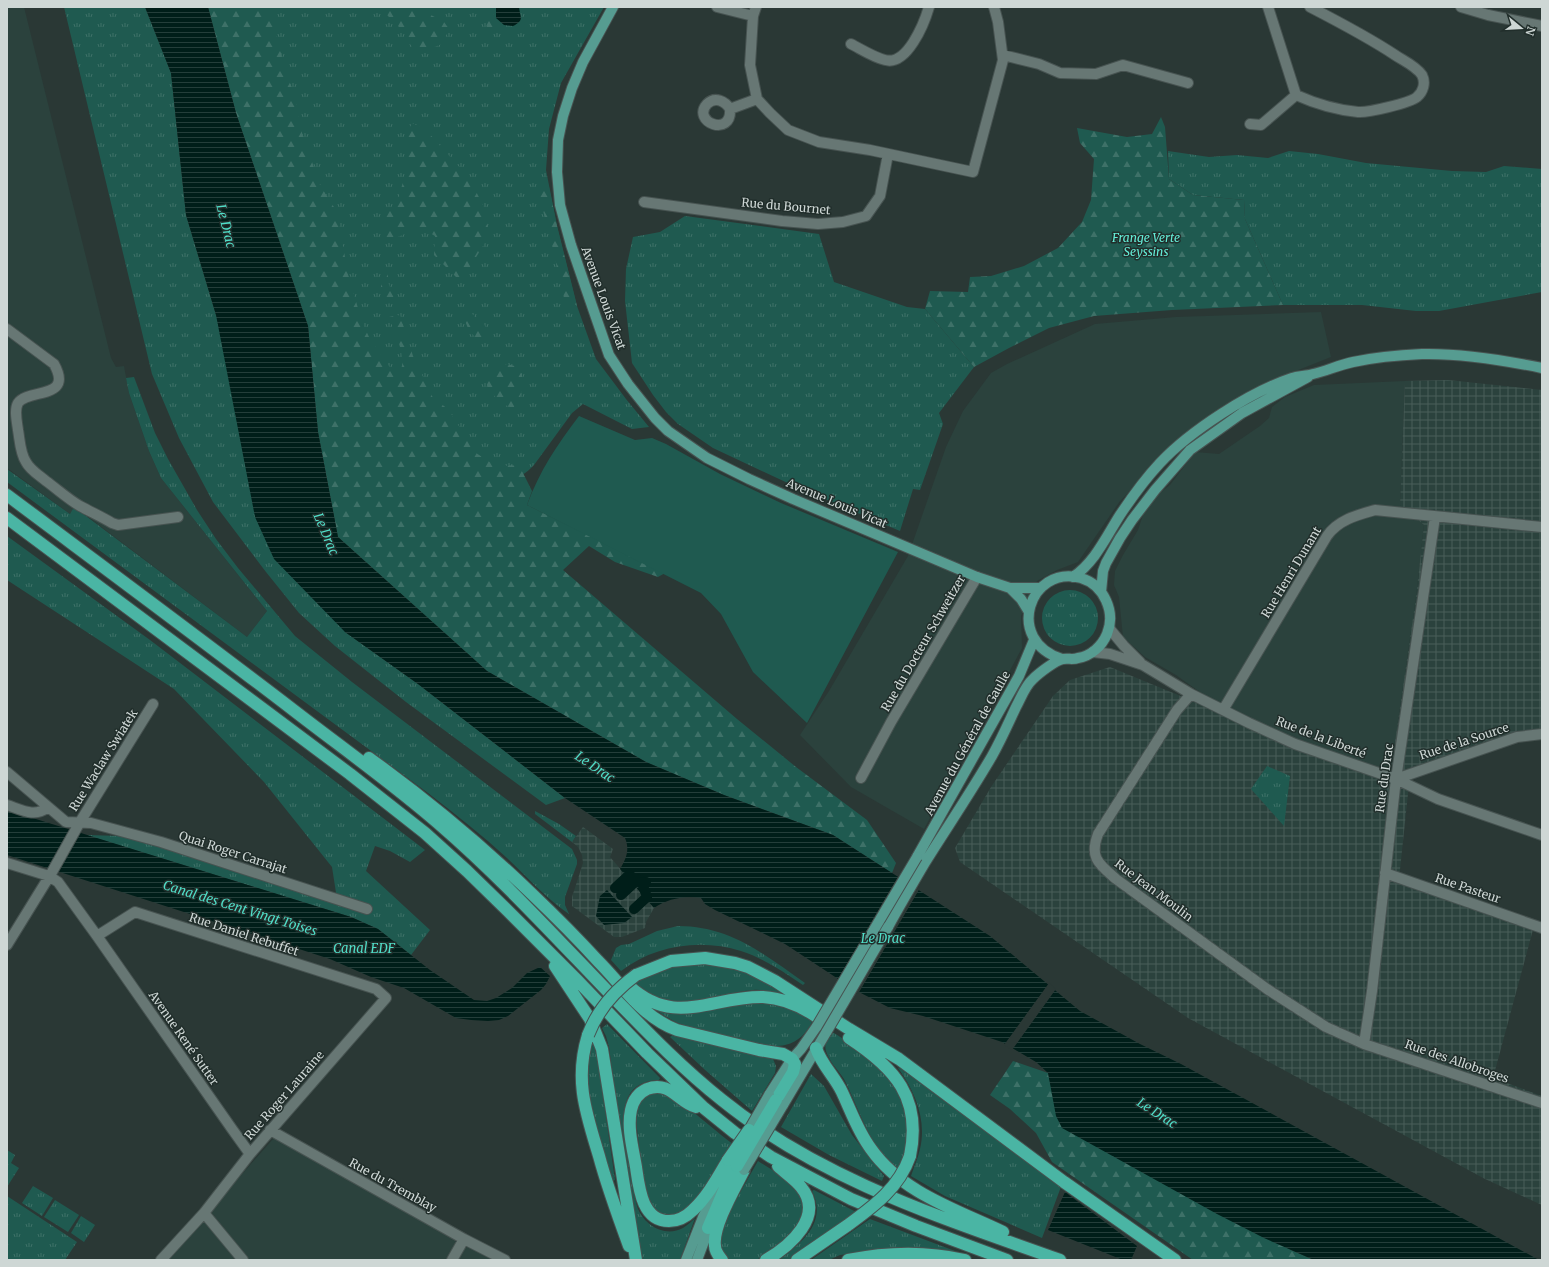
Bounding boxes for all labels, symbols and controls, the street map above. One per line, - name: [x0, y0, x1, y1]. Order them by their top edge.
- north arrow: [1501, 8, 1541, 48]
- text: N: [1522, 25, 1539, 38]
- street label: Rue du Bournet: [741, 195, 832, 217]
- water label: Le Drac: [212, 202, 240, 250]
- park label: Frange Verte Seyssins: [1111, 230, 1180, 259]
- street label: Avenue Louis Vicat: [578, 244, 630, 352]
- street label: Avenue Louis Vicat: [783, 475, 890, 531]
- water label: Le Drac: [309, 510, 343, 558]
- street label: Rue Henri Dunant: [1258, 523, 1324, 620]
- street label: Rue du Docteur Schweitzer: [878, 572, 969, 714]
- street label: Avenue du Général de Gaulle: [920, 668, 1013, 819]
- street label: Rue Waclaw Swiatek: [66, 706, 141, 814]
- street label: Rue de la Liberté: [1274, 713, 1368, 761]
- street label: Rue de la Source: [1417, 719, 1511, 763]
- street label: Rue du Drac: [1372, 743, 1396, 813]
- water label: Le Drac: [572, 747, 618, 787]
- street label: Quai Roger Carrajat: [177, 827, 289, 877]
- street label: Rue Jean Moulin: [1112, 856, 1196, 924]
- street label: Rue Pasteur: [1433, 870, 1503, 906]
- water label: Canal des Cent Vingt Toises: [161, 876, 320, 940]
- street label: Rue Daniel Rebuffet: [187, 909, 301, 959]
- water label: Le Drac: [861, 930, 905, 947]
- water label: Canal EDF: [333, 940, 396, 957]
- street label: Avenue René Sutter: [145, 987, 223, 1089]
- street label: Rue des Allobroges: [1403, 1036, 1511, 1086]
- street label: Rue Roger Lauraine: [241, 1047, 327, 1143]
- water label: Le Drac: [1134, 1094, 1180, 1132]
- street label: Rue du Tremblay: [347, 1155, 439, 1215]

